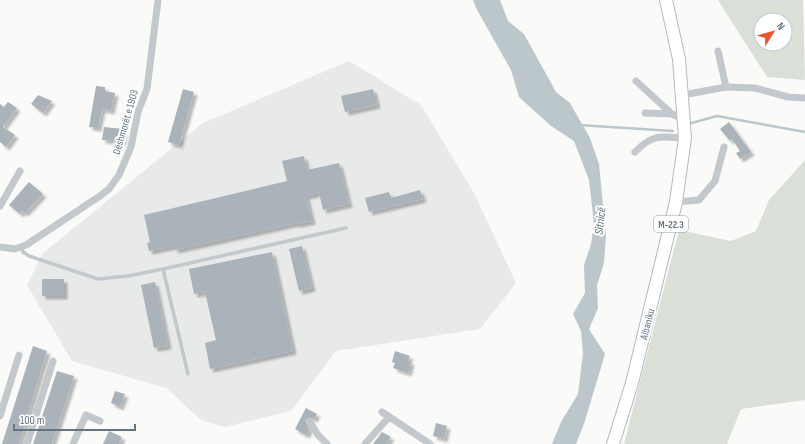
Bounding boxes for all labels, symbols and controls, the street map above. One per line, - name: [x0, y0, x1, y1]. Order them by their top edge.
- north arrow: [753, 12, 793, 52]
- text: N: [774, 20, 788, 33]
- street label: Dëshmorët e 1903: [110, 88, 141, 156]
- water label: Sitnicë: [592, 206, 609, 235]
- road number: M-22.3: [654, 216, 688, 232]
- street label: Albaniku: [637, 307, 658, 342]
- scale bar: [14, 406, 135, 432]
- text: 100 m: [20, 413, 45, 428]

